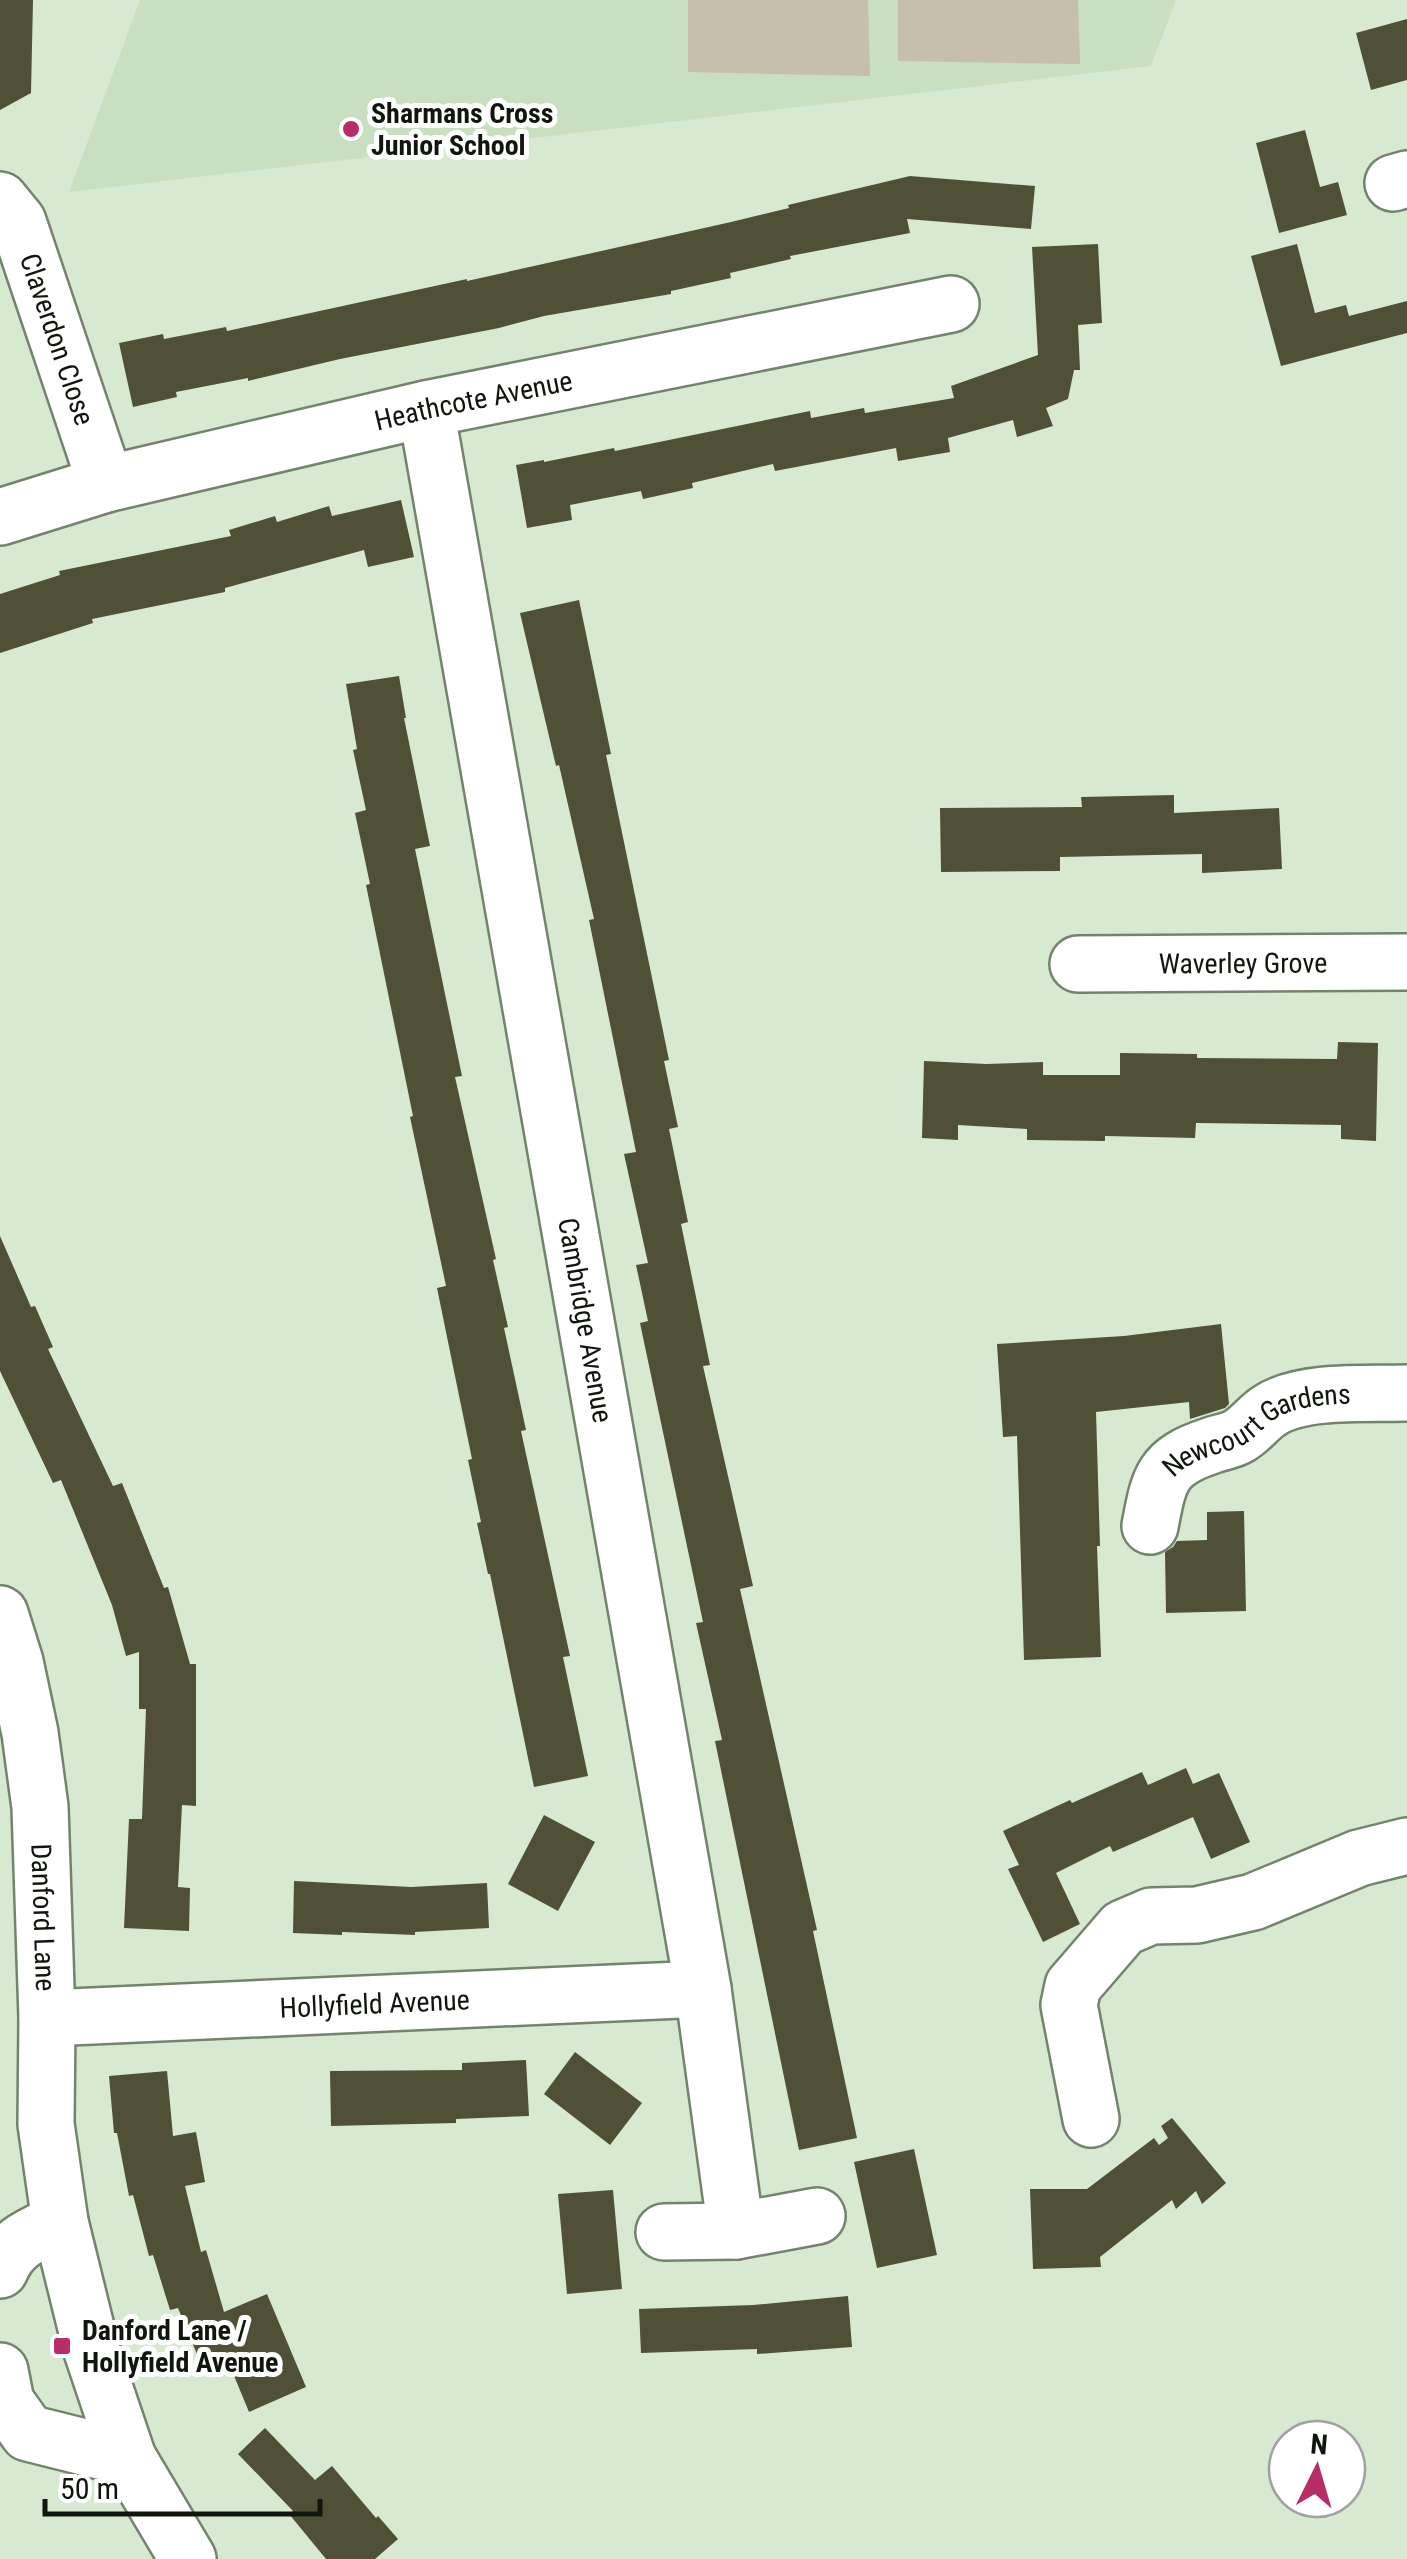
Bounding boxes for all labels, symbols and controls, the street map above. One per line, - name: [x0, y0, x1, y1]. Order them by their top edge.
- place label: Sharmans Cross Junior School: [371, 97, 553, 162]
- marker: Sharmans Cross Junior School: [340, 118, 362, 140]
- street label: Claverdon Close: [13, 249, 101, 429]
- street label: Heathcote Avenue: [371, 364, 575, 437]
- street label: Waverley Grove: [1159, 946, 1327, 980]
- street label: Cambridge Avenue: [552, 1215, 620, 1425]
- street label: Newcourt Gardens: [1155, 1377, 1351, 1483]
- street label: Danford Lane: [25, 1843, 63, 1992]
- street label: Hollyfield Avenue: [279, 1983, 470, 2024]
- place label: Danford Lane / Hollyfield Avenue: [82, 2314, 279, 2379]
- marker: Danford Lane / Hollyfield Avenue: [51, 2335, 73, 2357]
- north arrow: [1267, 2419, 1367, 2519]
- text: N: [1309, 2427, 1329, 2462]
- scale bar: [45, 2454, 320, 2516]
- text: 50 m: [60, 2471, 119, 2506]

